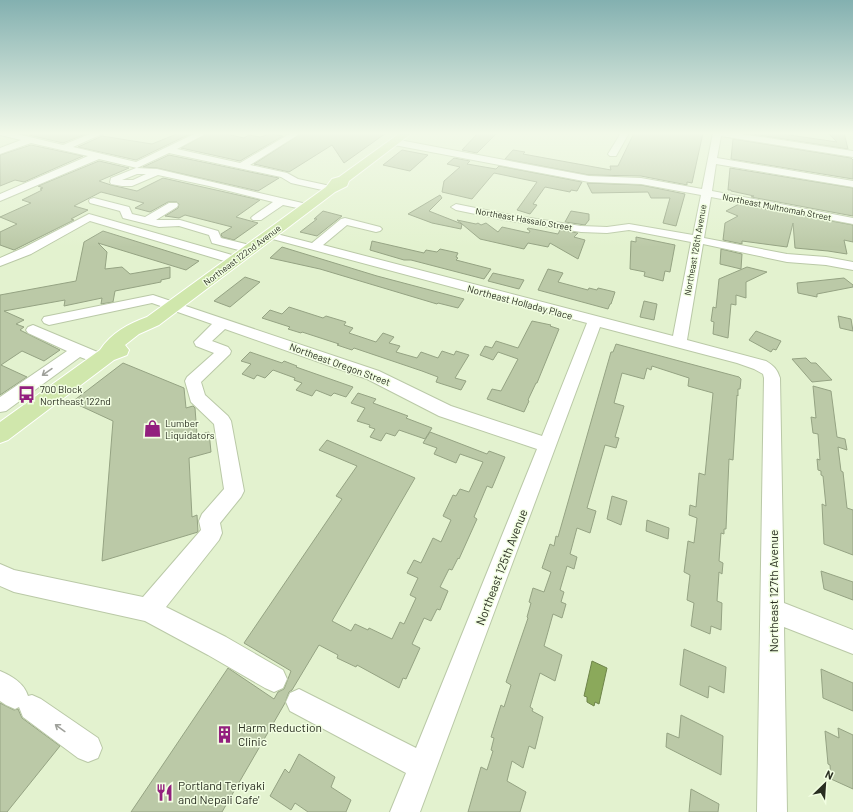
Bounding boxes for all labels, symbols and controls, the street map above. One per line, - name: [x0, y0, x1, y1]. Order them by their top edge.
- street label: Northeast Multnomah Street: [722, 191, 832, 223]
- street label: Northeast 126th Avenue: [682, 203, 708, 296]
- street label: Northeast Hassalo Street: [475, 205, 573, 233]
- street label: Northeast 122nd Avenue: [201, 222, 283, 288]
- street label: Northeast Holladay Place: [466, 282, 574, 322]
- street label: Northeast Oregon Street: [288, 340, 392, 388]
- one-way arrow: [42, 368, 53, 377]
- place label: 700 Block Northeast 122nd: [40, 383, 111, 407]
- bus stop icon: 700 Block Northeast 122nd: [17, 385, 37, 405]
- place label: Lumber Liquidators: [165, 417, 215, 441]
- shop icon: Lumber Liquidators: [142, 419, 162, 439]
- street label: Northeast 125th Avenue: [472, 507, 530, 627]
- street label: Northeast 127th Avenue: [766, 530, 780, 652]
- place label: Harm Reduction Clinic: [238, 720, 322, 748]
- one-way arrow: [55, 724, 66, 732]
- building icon: Harm Reduction Clinic: [215, 724, 235, 744]
- north arrow: [805, 764, 845, 804]
- text: N: [823, 767, 836, 782]
- place label: Portland Teriyaki and Nepali Cafe': [178, 778, 265, 806]
- restaurant icon: Portland Teriyaki and Nepali Cafe': [155, 782, 175, 802]

